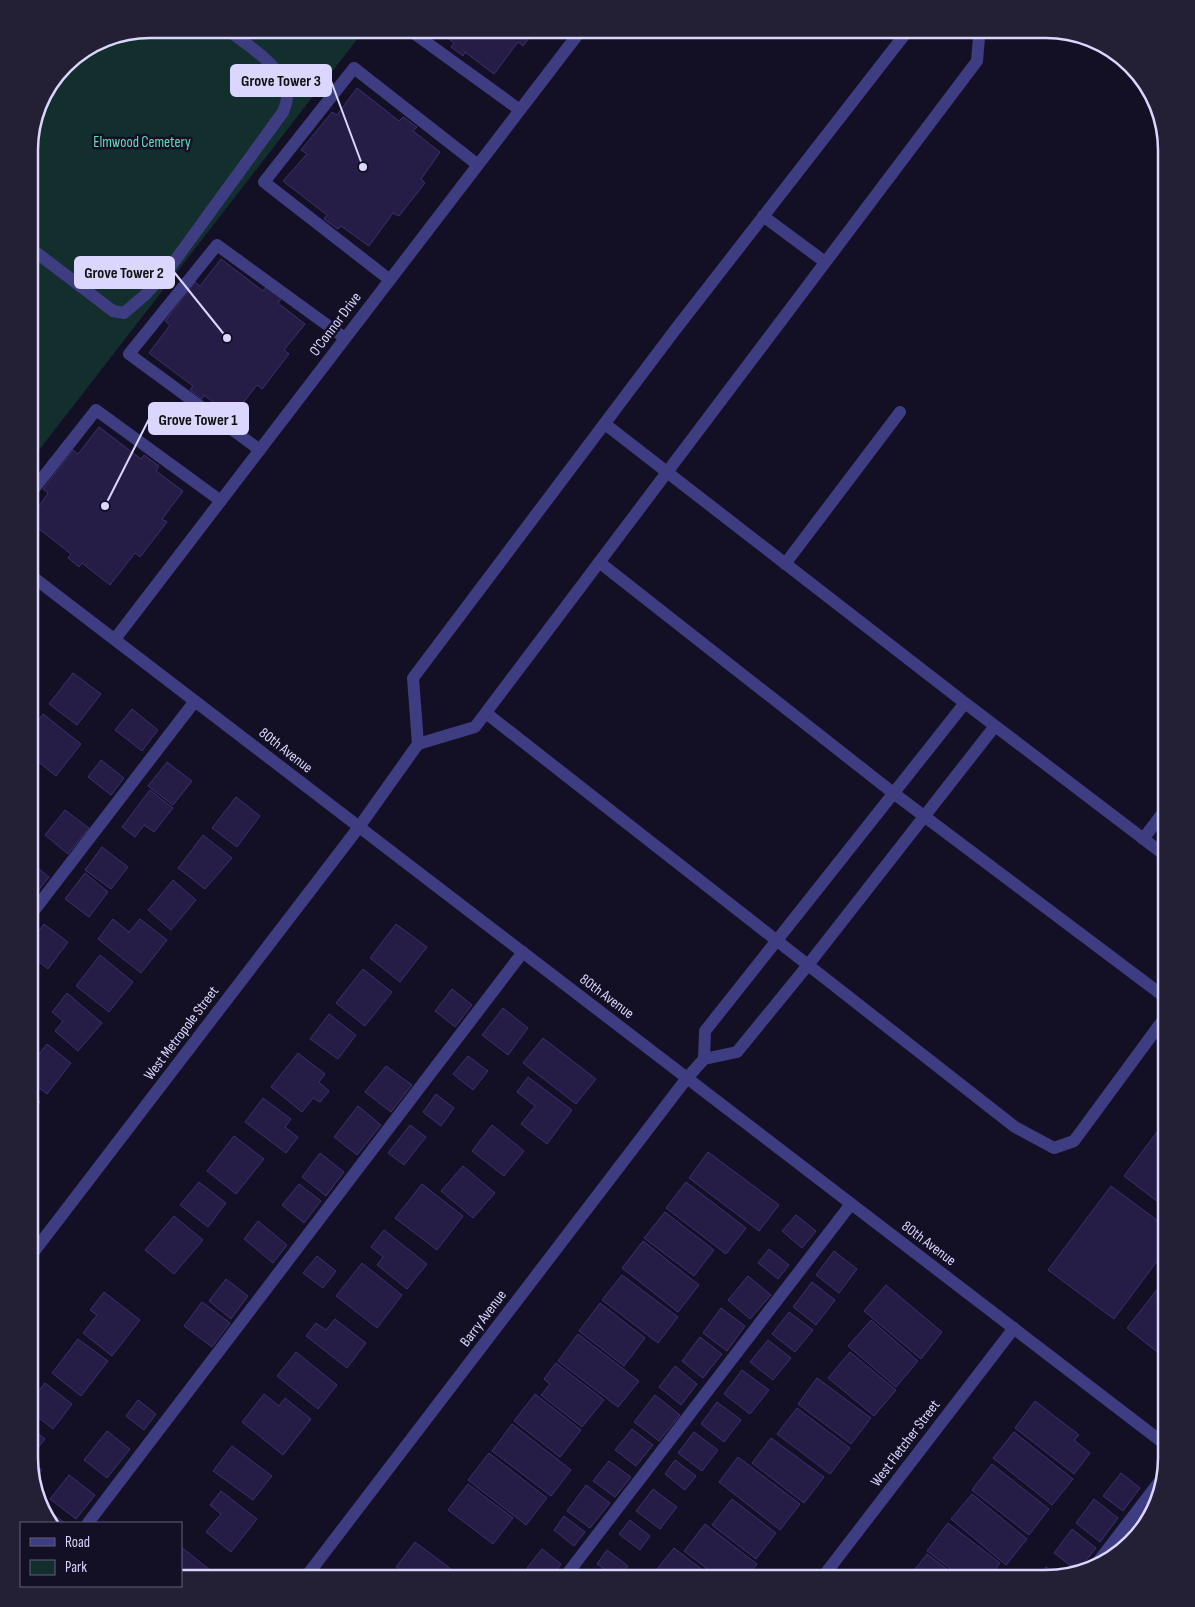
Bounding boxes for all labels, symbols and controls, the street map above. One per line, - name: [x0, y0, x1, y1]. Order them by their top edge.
- callout: Grove Tower 3: [231, 65, 331, 96]
- text: Grove Tower 3: [241, 72, 321, 91]
- park label: Elmwood Cemetery: [93, 133, 191, 152]
- callout: Grove Tower 2: [75, 257, 174, 288]
- text: Grove Tower 2: [84, 264, 164, 283]
- street label: O'Connor Drive: [305, 289, 366, 360]
- callout: Grove Tower 1: [149, 403, 248, 434]
- text: Grove Tower 1: [159, 411, 238, 430]
- street label: 80th Avenue: [255, 723, 316, 777]
- street label: 80th Avenue: [576, 970, 638, 1023]
- street label: West Metropole Street: [140, 982, 223, 1084]
- street label: 80th Avenue: [898, 1217, 960, 1270]
- street label: Barry Avenue: [456, 1286, 511, 1350]
- street label: West Fletcher Street: [867, 1396, 944, 1490]
- legend: [20, 1522, 182, 1587]
- text: Road: [65, 1533, 90, 1552]
- text: Park: [65, 1558, 87, 1577]

